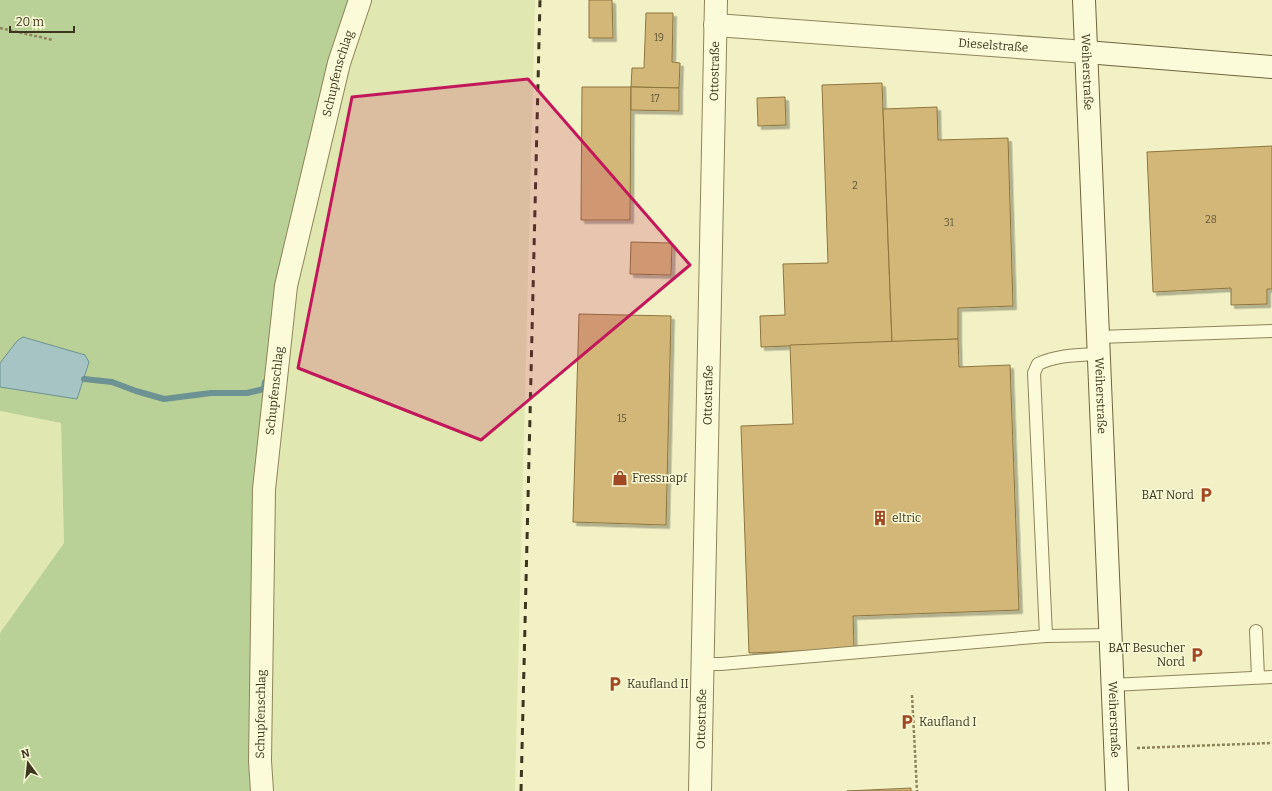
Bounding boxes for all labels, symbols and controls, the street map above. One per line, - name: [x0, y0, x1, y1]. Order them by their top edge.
- scale bar: [10, 8, 74, 34]
- text: 20 m: [16, 15, 45, 29]
- street label: Schupfenschlag: [319, 28, 356, 118]
- house number: 19: [654, 32, 664, 44]
- street label: Weiherstraße: [1078, 33, 1096, 111]
- street label: Dieselstraße: [958, 36, 1029, 55]
- street label: Ottostraße: [707, 41, 722, 101]
- house number: 17: [651, 93, 659, 105]
- house number: 2: [852, 180, 858, 192]
- house number: 28: [1205, 214, 1217, 226]
- house number: 31: [944, 217, 954, 229]
- street label: Schupfenschlag: [263, 345, 286, 436]
- street label: Weiherstraße: [1092, 357, 1109, 434]
- street label: Ottostraße: [700, 365, 716, 425]
- house number: 15: [617, 413, 627, 425]
- shop icon: Fressnapf: [611, 469, 629, 487]
- place label: Fressnapf: [632, 471, 688, 485]
- parking icon: BAT Nord: [1197, 486, 1215, 504]
- place label: BAT Nord: [1141, 488, 1194, 502]
- building icon: eltric: [871, 509, 889, 527]
- place label: eltric: [892, 511, 921, 525]
- place label: BAT Besucher Nord: [1108, 641, 1186, 669]
- parking icon: BAT Besucher Nord: [1188, 646, 1206, 664]
- street label: Schupfenschlag: [253, 669, 268, 759]
- parking icon: Kaufland II: [606, 675, 624, 693]
- place label: Kaufland II: [627, 677, 689, 691]
- street label: Weiherstraße: [1105, 681, 1123, 758]
- street label: Ottostraße: [694, 689, 709, 749]
- parking icon: Kaufland I: [898, 713, 916, 731]
- place label: Kaufland I: [919, 715, 976, 729]
- north arrow: [8, 743, 48, 783]
- text: N: [20, 746, 32, 761]

